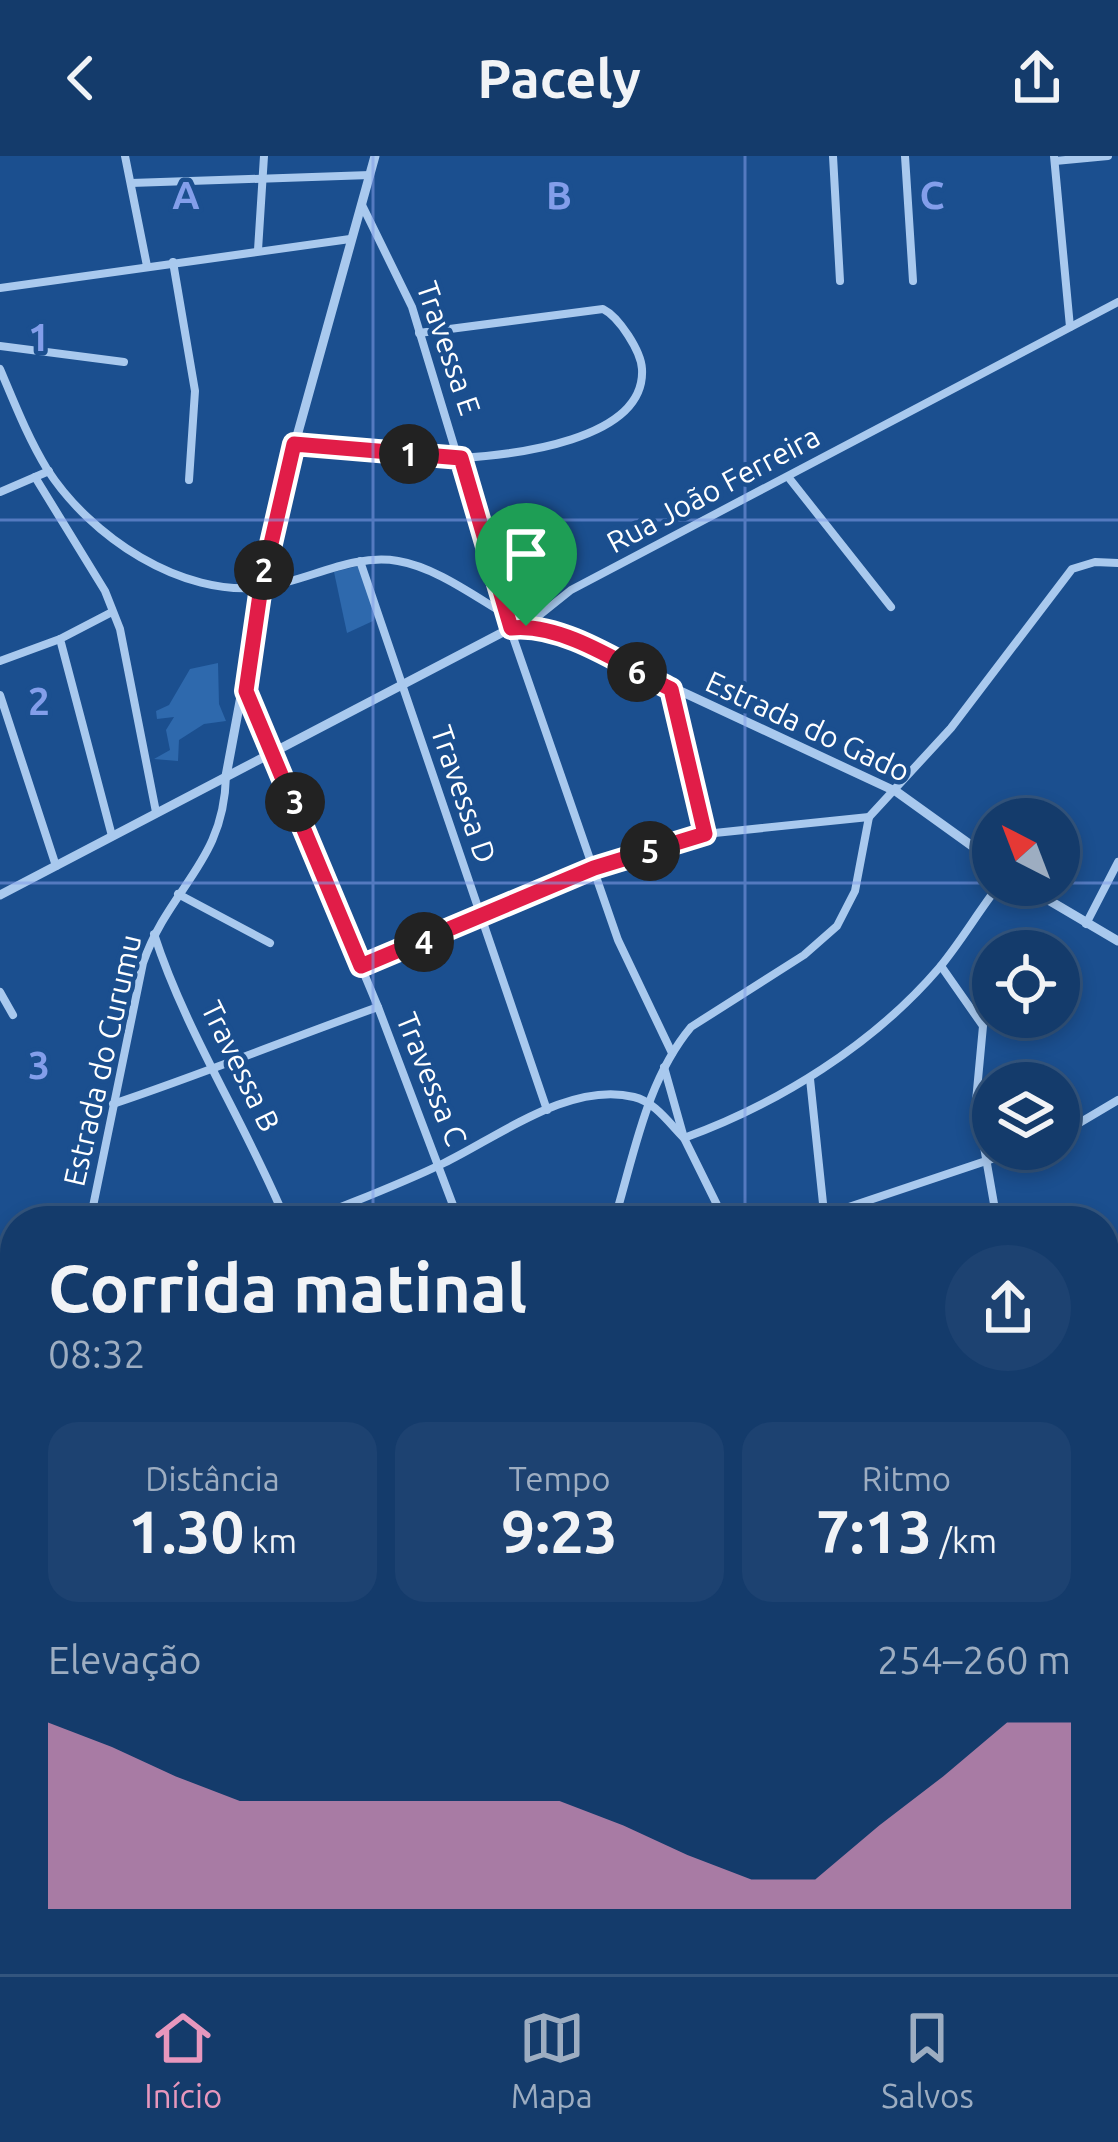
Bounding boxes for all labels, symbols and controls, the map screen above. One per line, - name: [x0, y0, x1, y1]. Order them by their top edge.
- icon: back: [48, 45, 114, 111]
- icon: share: [1004, 45, 1070, 111]
- text: Pacely: [477, 48, 641, 108]
- text: A: [172, 173, 200, 216]
- text: B: [546, 173, 572, 216]
- text: C: [920, 173, 945, 216]
- street label: Travessa E: [410, 277, 488, 419]
- text: 1: [28, 315, 50, 358]
- street label: Rua João Ferreira: [601, 419, 825, 559]
- pin: 1: [379, 424, 439, 484]
- text: 1: [400, 435, 418, 472]
- pin: [475, 503, 577, 626]
- icon: arrive: [493, 521, 559, 587]
- pin: 2: [234, 540, 294, 600]
- text: 2: [255, 551, 273, 588]
- pin: 6: [607, 642, 667, 702]
- text: 6: [628, 653, 646, 690]
- street label: Estrada do Gado: [701, 664, 915, 788]
- text: 2: [28, 679, 50, 722]
- street label: Travessa D: [425, 721, 503, 867]
- pin: 3: [265, 772, 325, 832]
- text: 3: [286, 783, 304, 820]
- north arrow: [972, 798, 1080, 906]
- map controls: [972, 798, 1080, 1170]
- pin: 5: [620, 821, 680, 881]
- text: 5: [641, 832, 659, 869]
- pin: 4: [394, 912, 454, 972]
- text: 4: [415, 923, 433, 960]
- button: locate: [972, 930, 1080, 1038]
- street label: Estrada do Curumu: [57, 931, 147, 1189]
- street label: Travessa B: [195, 995, 287, 1137]
- street label: Travessa C: [390, 1008, 474, 1150]
- text: 3: [28, 1043, 50, 1086]
- button: layers: [972, 1062, 1080, 1170]
- button: share: [945, 1245, 1071, 1371]
- text: Corrida matinal: [48, 1250, 527, 1324]
- text: 08:32: [48, 1332, 146, 1375]
- text: Distância: [145, 1460, 280, 1497]
- text: Tempo: [508, 1460, 611, 1497]
- text: Ritmo: [862, 1460, 951, 1497]
- text: 1.30: [128, 1497, 244, 1564]
- text: 9:23: [501, 1497, 618, 1564]
- text: 7:13: [816, 1497, 932, 1564]
- text: km: [244, 1522, 297, 1559]
- text: /km: [932, 1522, 997, 1559]
- text: Elevação: [48, 1638, 202, 1681]
- text: 254–260 m: [877, 1638, 1071, 1681]
- tab: Início: [144, 2005, 222, 2114]
- tab: Mapa: [511, 2005, 593, 2114]
- tab: Salvos: [881, 2005, 974, 2114]

